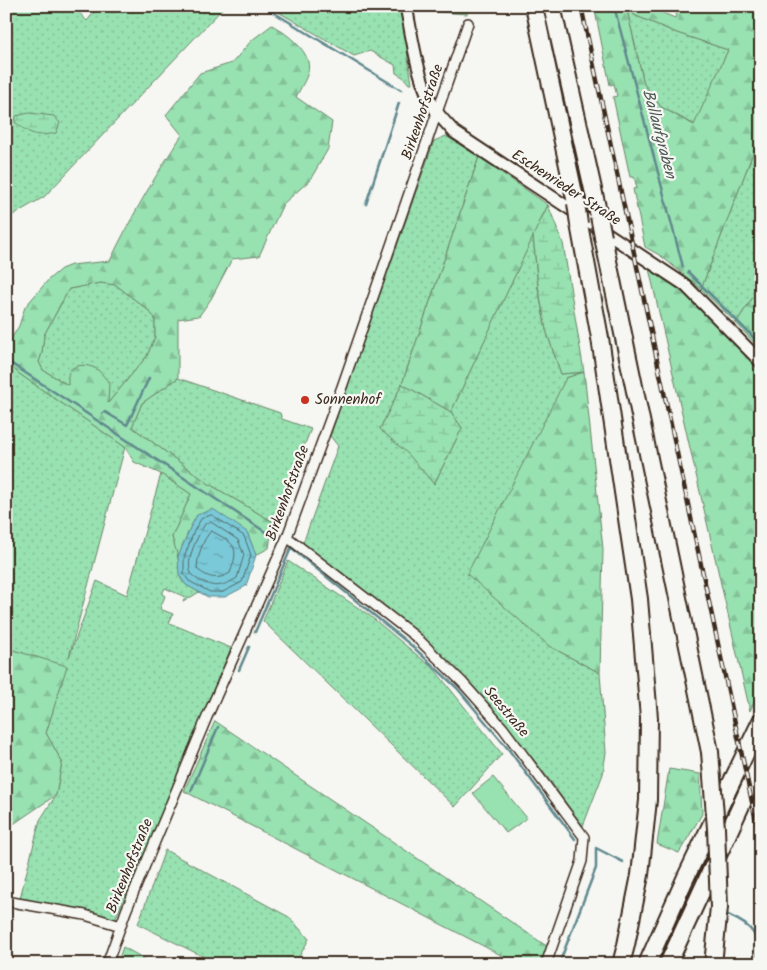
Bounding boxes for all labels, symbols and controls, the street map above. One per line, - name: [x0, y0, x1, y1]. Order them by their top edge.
- street label: Birkenhofstraße: [395, 61, 451, 163]
- water label: Ballaufgraben: [635, 87, 683, 183]
- street label: Eschenrieder Straße: [506, 144, 626, 233]
- place label: Sonnenhof: [315, 388, 382, 412]
- marker: Sonnenhof: [299, 394, 311, 406]
- street label: Birkenhofstraße: [260, 442, 316, 544]
- street label: Seestraße: [477, 681, 535, 743]
- street label: Birkenhofstraße: [100, 815, 160, 917]

